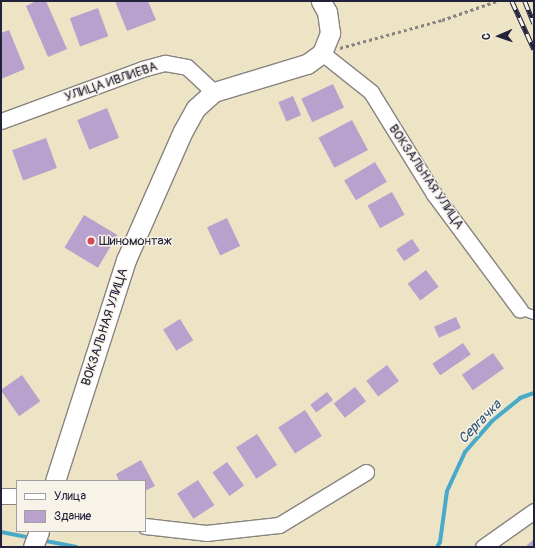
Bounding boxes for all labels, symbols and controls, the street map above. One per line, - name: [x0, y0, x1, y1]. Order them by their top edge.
- north arrow: [479, 16, 519, 56]
- text: С: [480, 33, 493, 40]
- street label: УЛИЦА ИВЛИЕВА: [63, 59, 159, 105]
- street label: ВОКЗАЛЬНАЯ УЛИЦА: [385, 122, 467, 232]
- place label: Шиномонтаж: [99, 233, 172, 249]
- marker: Шиномонтаж: [86, 236, 96, 246]
- street label: ВОКЗАЛЬНАЯ УЛИЦА: [79, 266, 131, 388]
- water label: Сергачка: [455, 397, 505, 447]
- legend: [16, 480, 146, 532]
- text: Улица: [54, 489, 86, 504]
- text: Здание: [54, 509, 91, 524]

